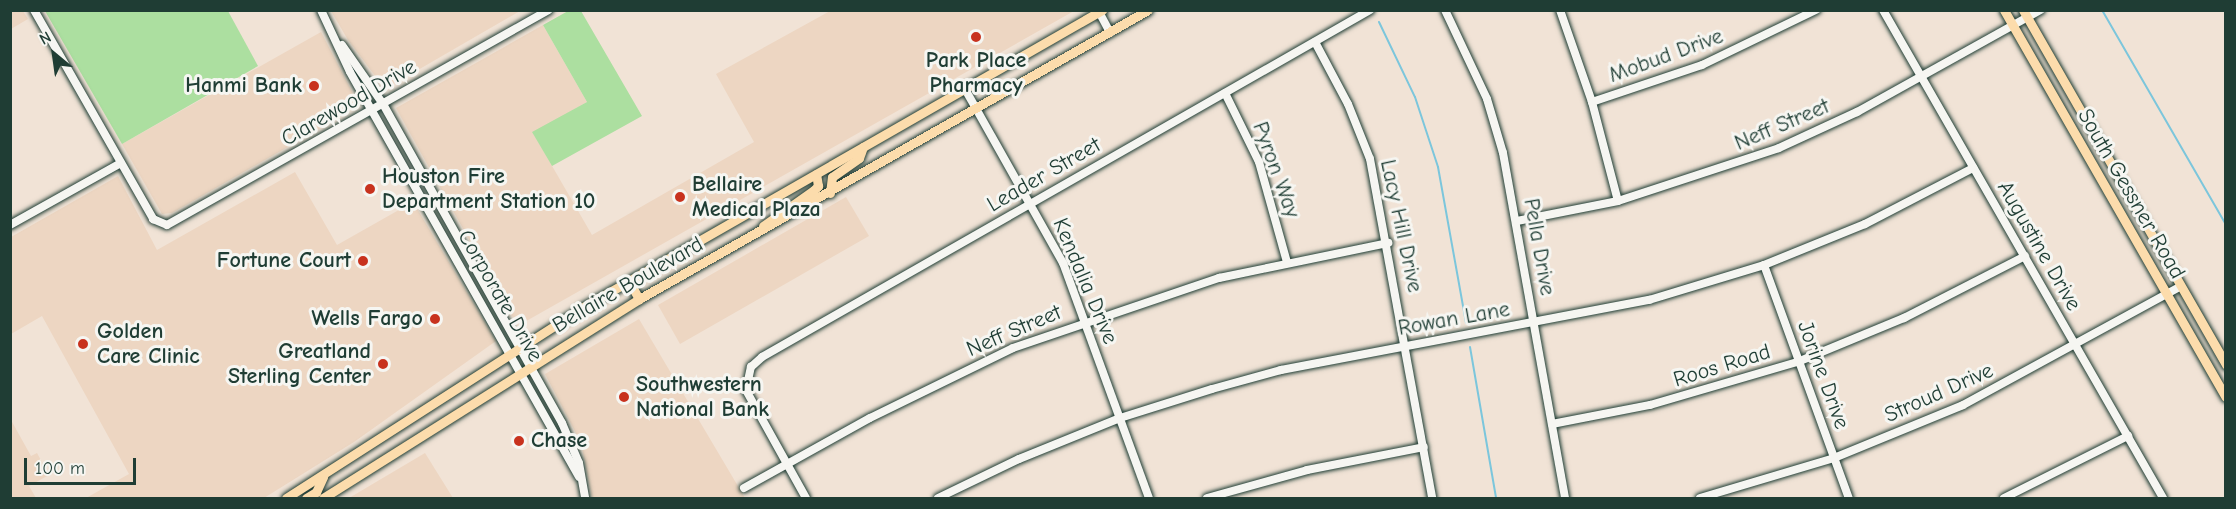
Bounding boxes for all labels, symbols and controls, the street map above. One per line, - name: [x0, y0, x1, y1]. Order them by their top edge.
- street label: Mobud Drive: [1605, 23, 1727, 89]
- north arrow: [24, 24, 84, 84]
- text: N: [36, 28, 54, 49]
- marker: Park Place Pharmacy: [969, 30, 983, 44]
- place label: Park Place Pharmacy: [926, 47, 1026, 98]
- street label: Clarewood Drive: [277, 54, 421, 152]
- place label: Hanmi Bank: [185, 73, 302, 99]
- marker: Hanmi Bank: [307, 79, 321, 93]
- street label: Neff Street: [1731, 93, 1833, 157]
- street label: South Gessner Road: [2071, 104, 2191, 284]
- street label: Pyron Way: [1246, 118, 1306, 222]
- street label: Leader Street: [982, 132, 1106, 218]
- street label: Lacy Hill Drive: [1374, 157, 1428, 295]
- place label: Houston Fire Department Station 10: [382, 163, 595, 214]
- place label: Bellaire Medical Plaza: [692, 171, 821, 222]
- street label: Augustine Drive: [1991, 177, 2087, 315]
- marker: Houston Fire Department Station 10: [363, 182, 377, 196]
- marker: Bellaire Medical Plaza: [673, 190, 687, 204]
- street label: Pella Drive: [1517, 196, 1561, 298]
- street label: Kendalia Drive: [1047, 214, 1123, 348]
- street label: Corporate Drive: [452, 225, 548, 367]
- street label: Bellaire Boulevard: [548, 231, 708, 339]
- place label: Fortune Court: [217, 248, 351, 274]
- marker: Fortune Court: [356, 254, 370, 268]
- street label: Rowan Lane: [1396, 296, 1512, 342]
- street label: Neff Street: [963, 299, 1065, 363]
- place label: Wells Fargo: [311, 306, 423, 332]
- marker: Wells Fargo: [428, 312, 442, 326]
- street label: Jorine Drive: [1791, 317, 1855, 433]
- place label: Golden Care Clinic: [97, 318, 200, 370]
- marker: Golden Care Clinic: [74, 335, 92, 353]
- place label: Greatland Sterling Center: [228, 338, 371, 390]
- street label: Roos Road: [1670, 339, 1774, 393]
- marker: Greatland Sterling Center: [376, 357, 390, 371]
- street label: Stroud Drive: [1881, 357, 1997, 429]
- place label: Southwestern National Bank: [636, 371, 769, 422]
- marker: Southwestern National Bank: [617, 390, 631, 404]
- place label: Chase: [531, 428, 587, 454]
- marker: Chase: [512, 434, 526, 448]
- scale bar: [27, 446, 140, 484]
- text: 100 m: [35, 458, 85, 479]

